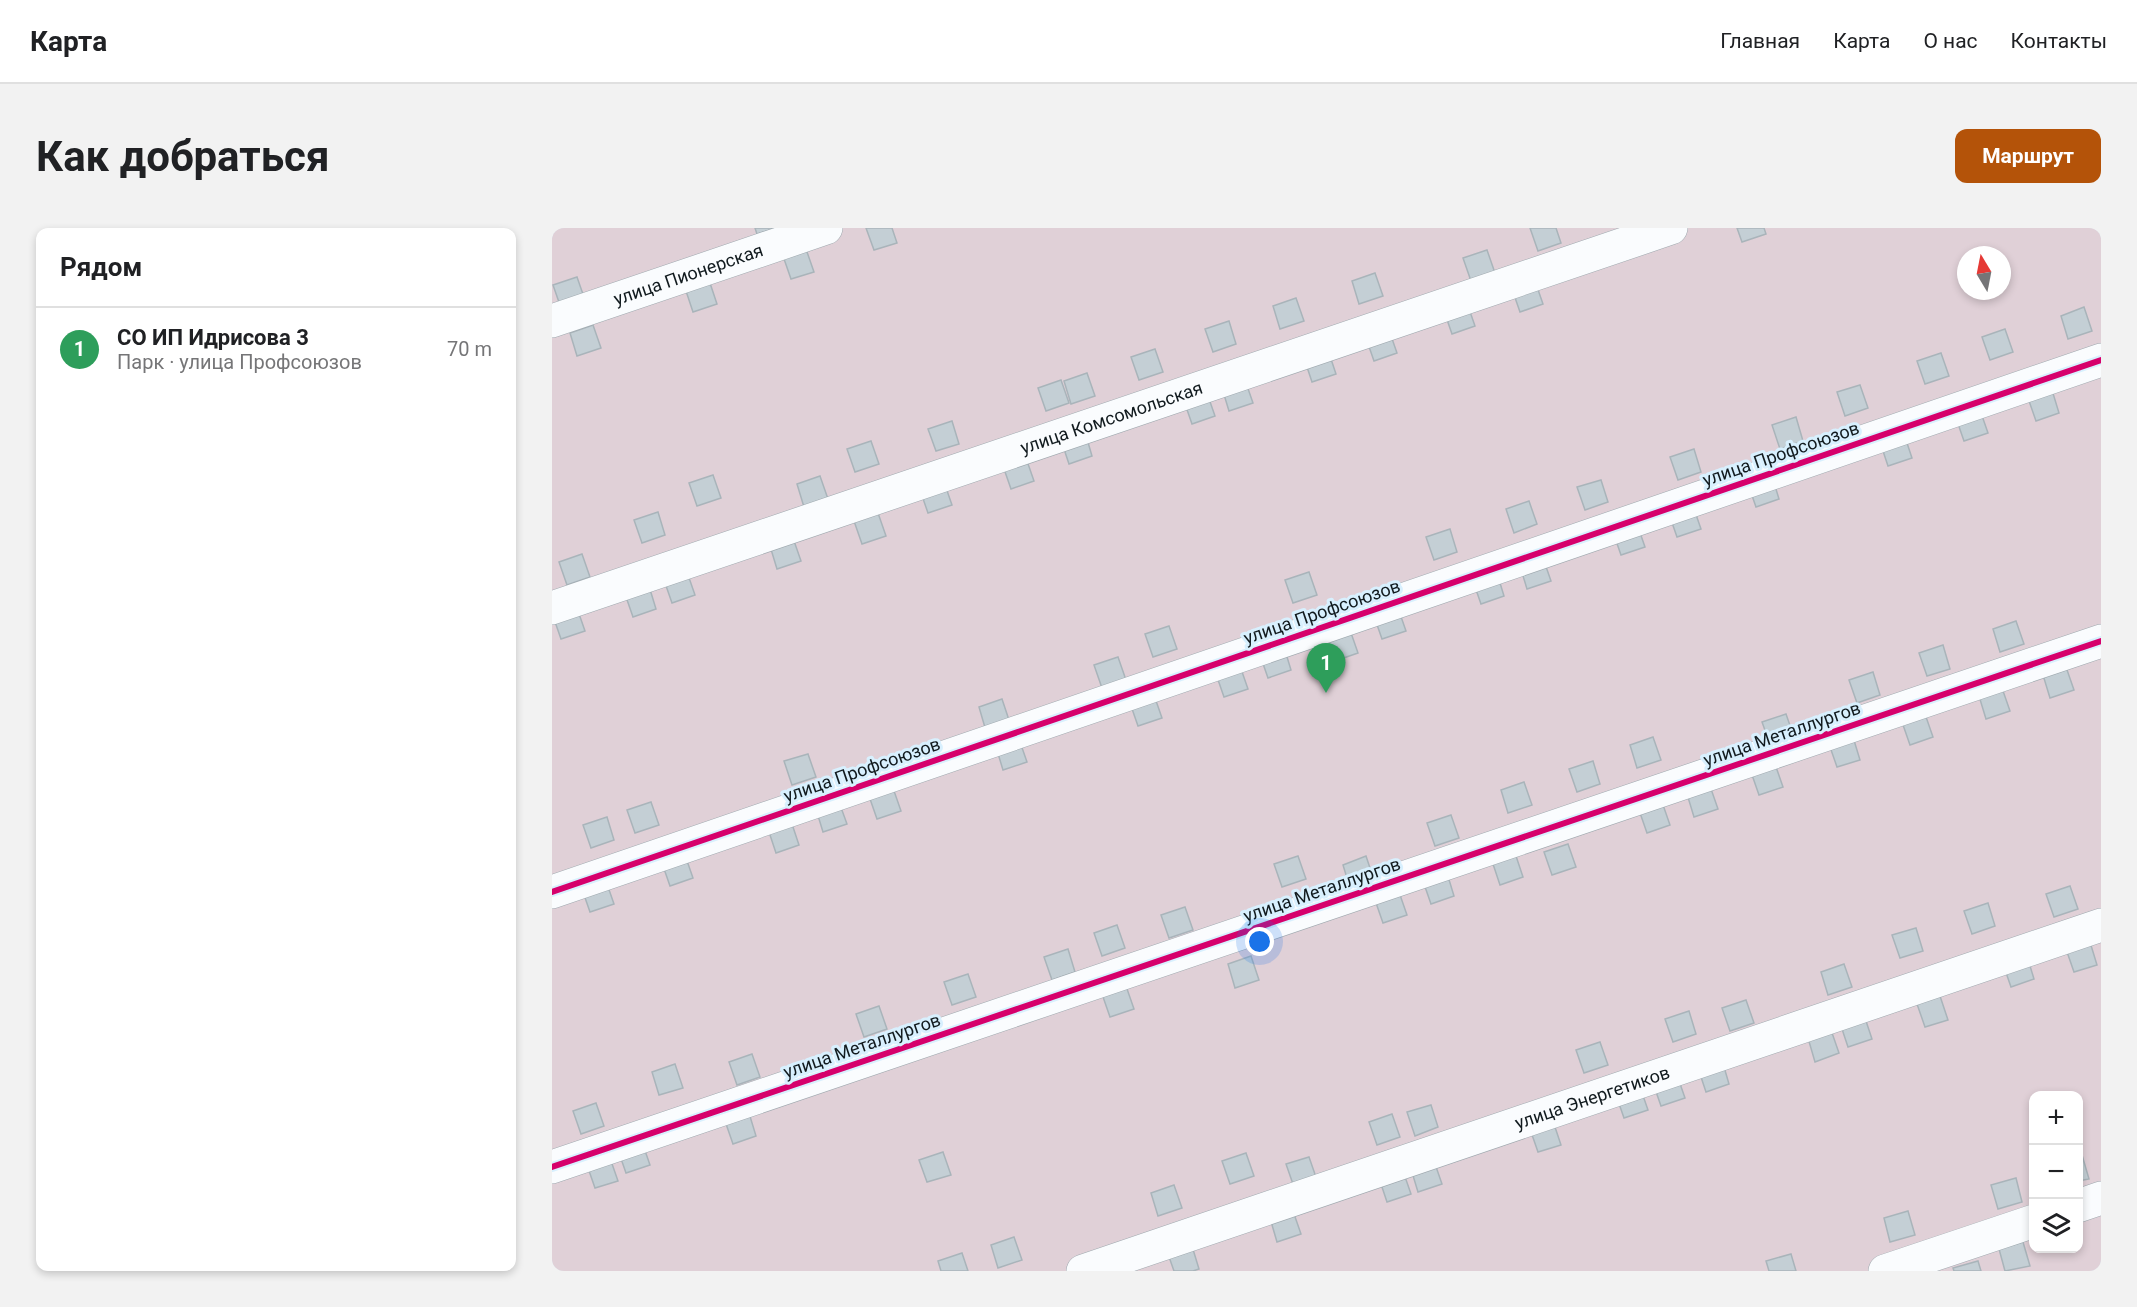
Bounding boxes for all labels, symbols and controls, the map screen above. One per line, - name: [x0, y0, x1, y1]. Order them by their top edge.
- text: Карта: [30, 25, 107, 58]
- text: Главная: [1720, 29, 1800, 53]
- text: Карта: [1833, 29, 1890, 53]
- text: О нас: [1923, 29, 1978, 53]
- text: Контакты: [2011, 29, 2107, 53]
- button: Маршрут: [1955, 129, 2101, 183]
- text: Как добраться: [36, 132, 330, 181]
- street label: улица Пионерская: [611, 239, 766, 309]
- north arrow: [1957, 246, 2011, 300]
- text: Рядом: [60, 252, 142, 282]
- text: СО ИП Идрисова 3: [117, 325, 309, 350]
- text: 1: [74, 337, 85, 361]
- text: 70 m: [447, 337, 492, 361]
- text: Парк · улица Профсоюзов: [117, 350, 362, 374]
- street label: улица Комсомольская: [1018, 377, 1205, 458]
- street label: улица Профсоюзов: [1700, 417, 1862, 490]
- street label: улица Профсоюзов: [1241, 575, 1403, 648]
- pin: 1: [1306, 644, 1346, 693]
- street label: улица Металлургов: [1701, 697, 1863, 770]
- street label: улица Профсоюзов: [781, 733, 943, 806]
- street label: улица Металлургов: [1241, 853, 1403, 926]
- your location: [1245, 927, 1274, 956]
- street label: улица Металлургов: [781, 1009, 943, 1082]
- street label: улица Энергетиков: [1512, 1061, 1672, 1133]
- map controls: [2029, 1091, 2083, 1253]
- button: +: [2029, 1091, 2083, 1145]
- button: −: [2029, 1145, 2083, 1199]
- button: layers: [2029, 1199, 2083, 1253]

